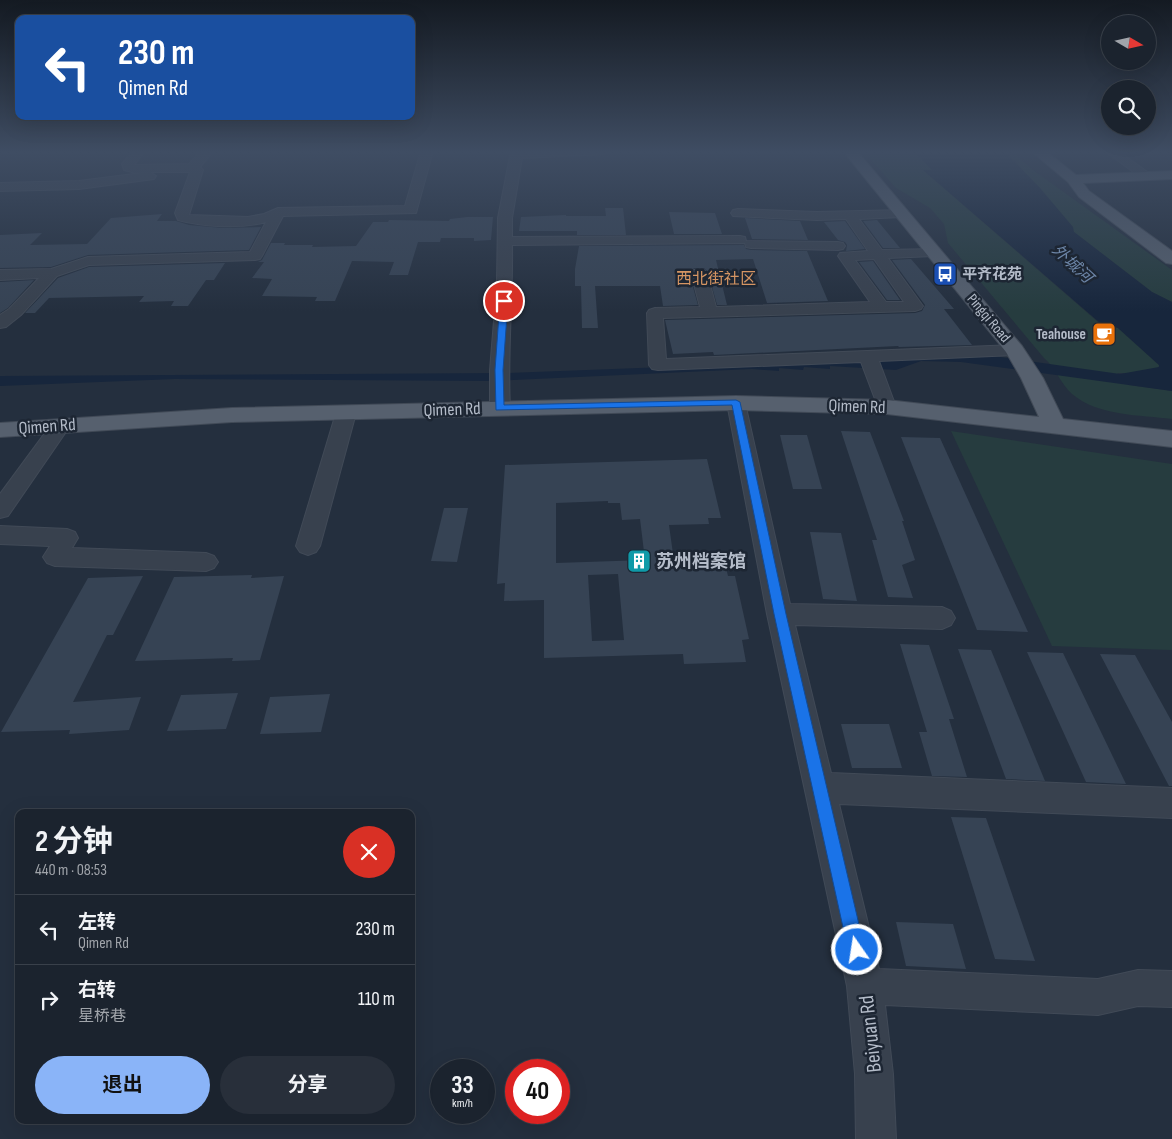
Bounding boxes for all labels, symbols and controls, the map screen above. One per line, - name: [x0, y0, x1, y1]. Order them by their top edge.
- north arrow: [1101, 15, 1156, 70]
- map controls: [1101, 15, 1156, 135]
- text: 230 m: [118, 32, 194, 75]
- icon: left: [35, 35, 100, 100]
- text: Qimen Rd: [118, 75, 188, 102]
- button: search: [1101, 80, 1156, 135]
- water label: 外城河: [1048, 241, 1098, 289]
- bus stop icon: 平齐花苑: [932, 261, 958, 287]
- place label: 平齐花苑: [962, 265, 1022, 284]
- district label: 西北街社区: [676, 270, 756, 289]
- pin: [483, 280, 525, 322]
- icon: arrive: [490, 287, 518, 315]
- street label: Pingqi Road: [963, 290, 1014, 347]
- cafe icon: Teahouse: [1091, 321, 1117, 347]
- place label: Teahouse: [1036, 325, 1086, 344]
- street label: Qimen Rd: [828, 395, 886, 418]
- street label: Qimen Rd: [423, 398, 481, 421]
- street label: Qimen Rd: [18, 414, 76, 439]
- building icon: 苏州档案馆: [626, 548, 652, 574]
- place label: 苏州档案馆: [656, 551, 746, 572]
- text: 2 分钟: [35, 824, 113, 860]
- button: close: [343, 826, 395, 878]
- text: 440 m · 08:53: [35, 861, 107, 880]
- text: 左转: [78, 911, 116, 934]
- icon: left: [35, 916, 63, 944]
- text: 230 m: [355, 918, 395, 941]
- position arrow: [830, 923, 882, 975]
- text: Qimen Rd: [78, 934, 129, 953]
- text: 右转: [78, 979, 116, 1002]
- icon: right: [35, 986, 63, 1014]
- text: 110 m: [358, 988, 395, 1011]
- street label: Beiyuan Rd: [854, 994, 887, 1074]
- text: 星桥巷: [78, 1007, 126, 1026]
- button: 退出: [35, 1056, 210, 1114]
- button: 分享: [220, 1056, 395, 1114]
- speed limit sign: 40: [505, 1059, 570, 1124]
- text: 33: [451, 1070, 474, 1101]
- text: km/h: [452, 1096, 473, 1111]

